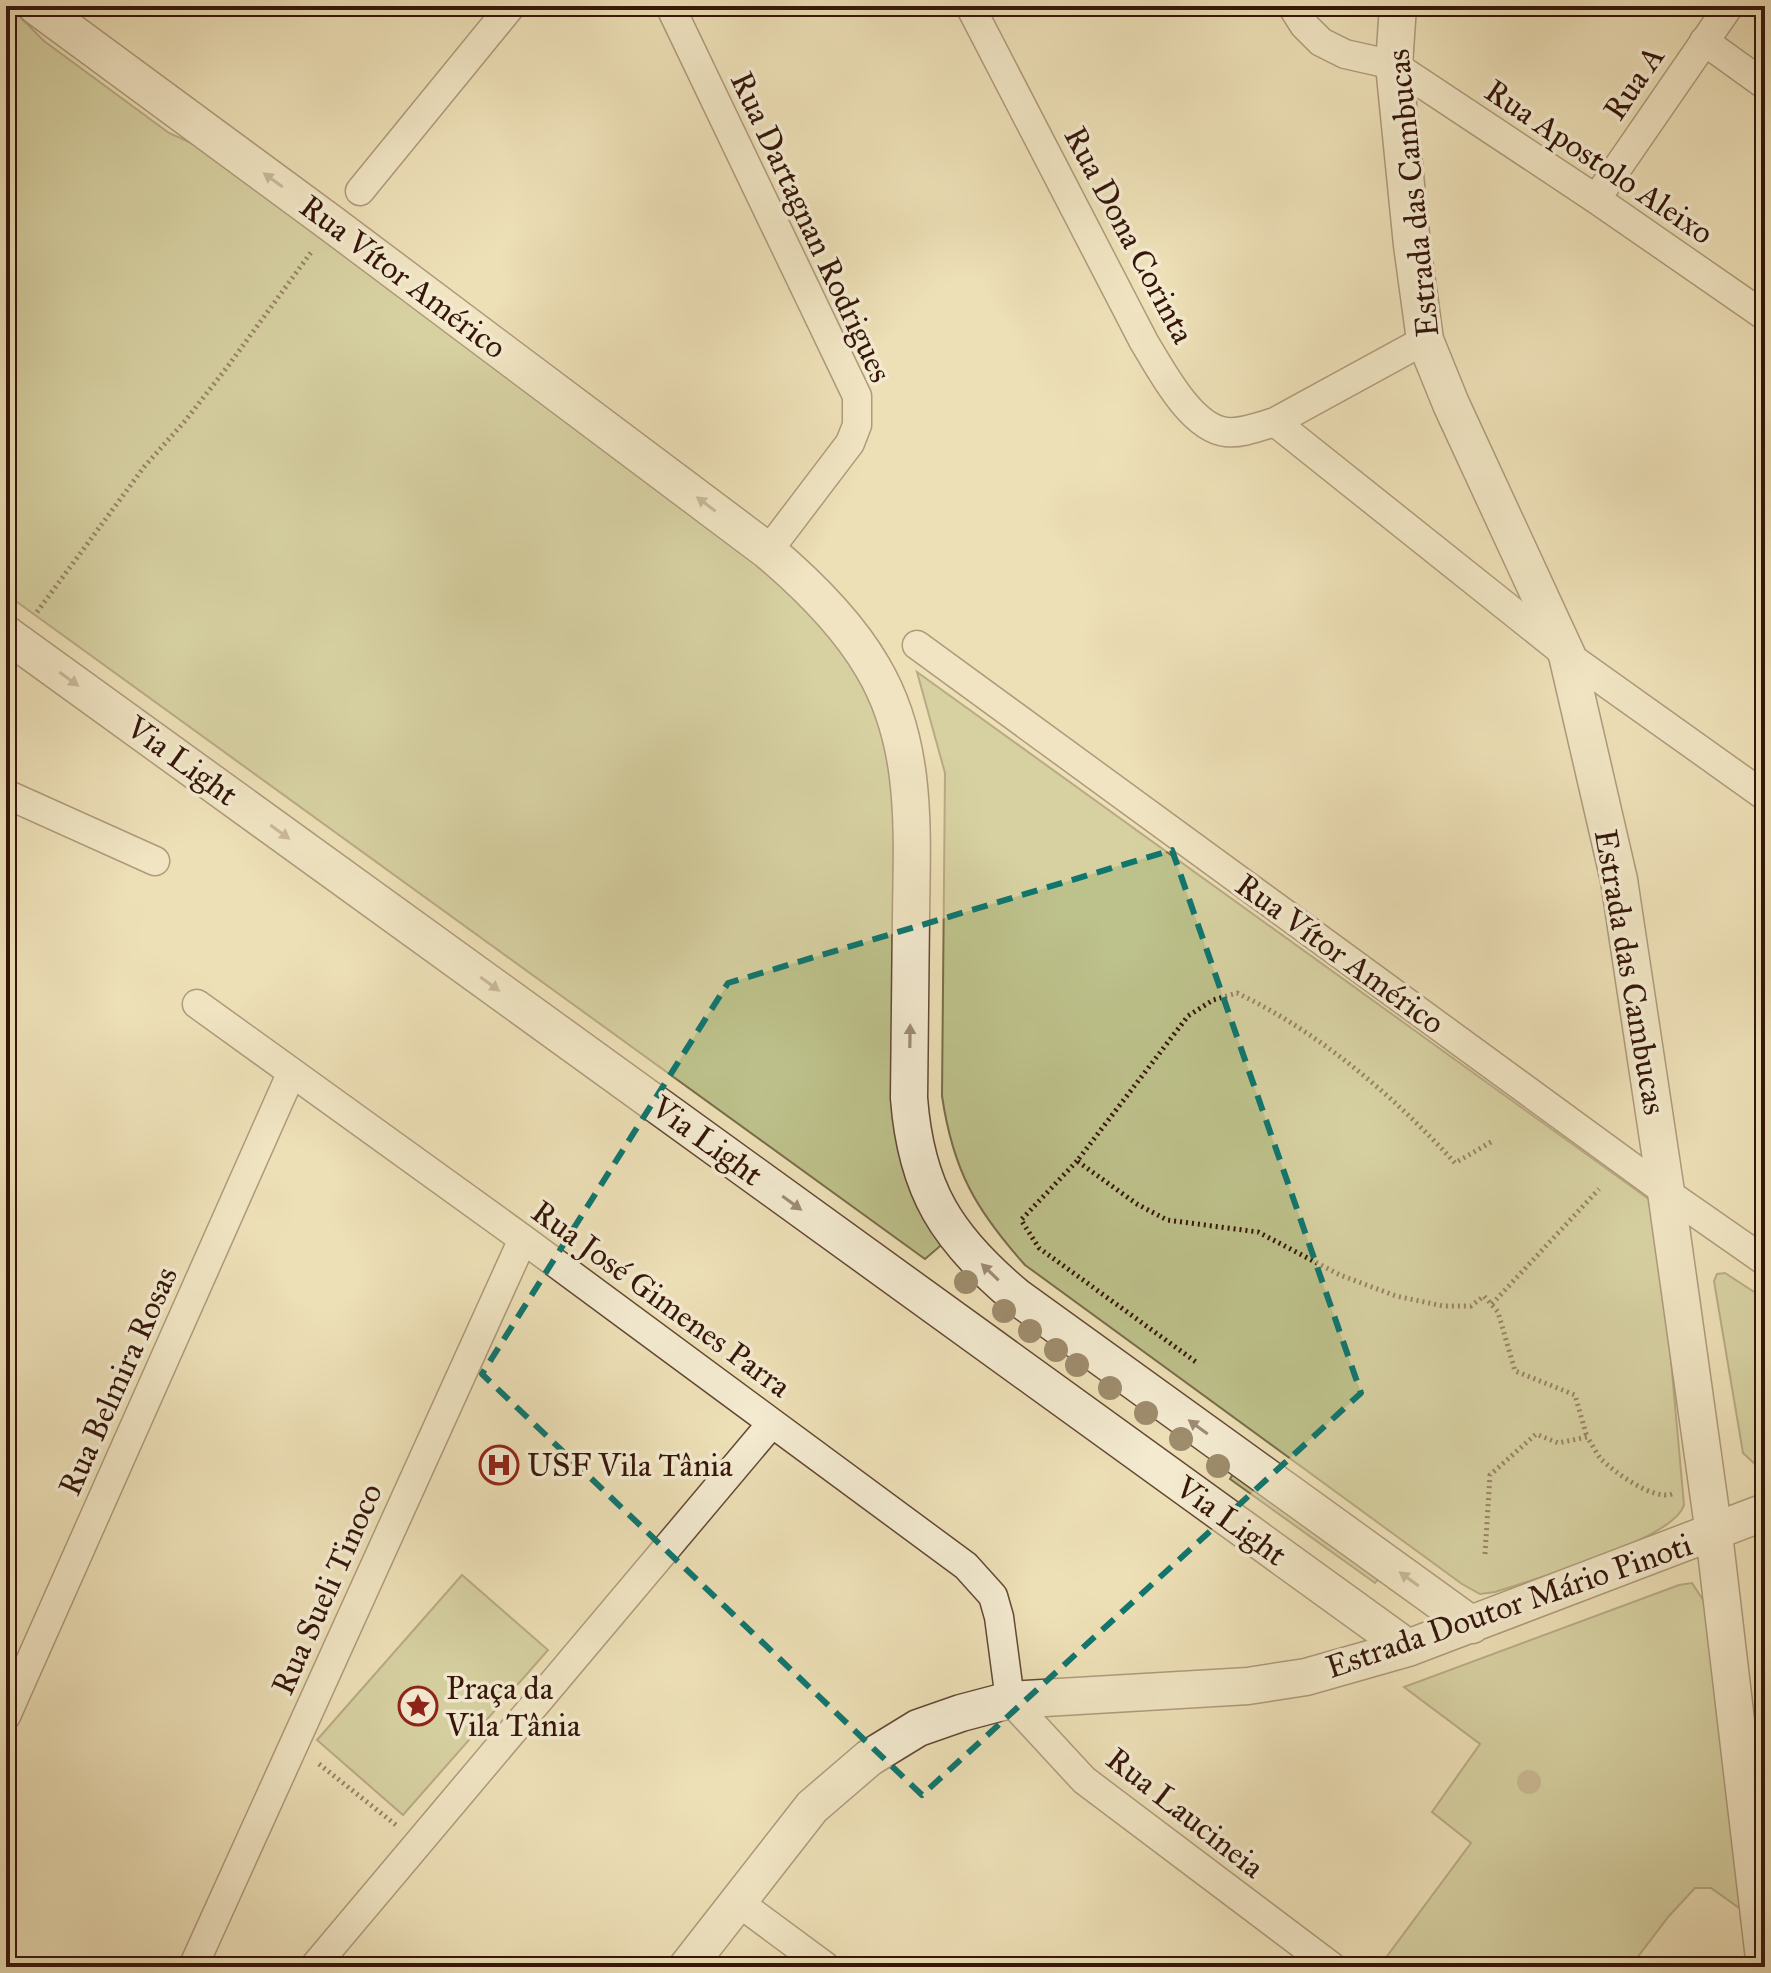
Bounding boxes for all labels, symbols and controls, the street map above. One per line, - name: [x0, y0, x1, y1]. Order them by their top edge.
- street label: Rua A: [1595, 38, 1673, 128]
- street label: Estrada das Cambucas: [1378, 47, 1448, 339]
- street label: Rua Dartagnan Rodrigues: [722, 66, 900, 388]
- street label: Rua Apostolo Aleixo: [1477, 71, 1721, 253]
- street label: Rua Dona Corinta: [1055, 120, 1203, 351]
- one-way arrow: [263, 173, 284, 188]
- street label: Rua Vítor Américo: [292, 187, 514, 367]
- one-way arrow: [695, 497, 716, 512]
- one-way arrow: [59, 671, 79, 687]
- street label: Via Light: [118, 707, 245, 814]
- one-way arrow: [269, 824, 290, 839]
- street label: Estrada das Cambucas: [1586, 826, 1674, 1118]
- street label: Rua Vítor Américo: [1228, 865, 1452, 1043]
- one-way arrow: [480, 976, 501, 992]
- one-way arrow: [904, 1023, 916, 1048]
- street label: Via Light: [643, 1087, 770, 1194]
- street label: Rua José Gimenes Parra: [524, 1192, 798, 1406]
- one-way arrow: [781, 1194, 802, 1210]
- street label: Rua Belmira Rosas: [50, 1261, 186, 1501]
- one-way arrow: [980, 1264, 999, 1282]
- one-way arrow: [1187, 1419, 1209, 1435]
- hospital icon: USF Vila Tânia: [478, 1444, 520, 1486]
- place label: USF Vila Tânia: [527, 1446, 733, 1485]
- street label: Via Light: [1167, 1467, 1294, 1574]
- street label: Rua Sueli Tinoco: [263, 1477, 391, 1701]
- street label: Estrada Doutor Mário Pinoti: [1321, 1525, 1697, 1687]
- one-way arrow: [1399, 1572, 1419, 1588]
- place label: Praça da Vila Tânia: [445, 1669, 581, 1745]
- place icon: Praça da Vila Tânia: [397, 1685, 439, 1727]
- street label: Rua Laucineia: [1098, 1739, 1272, 1887]

